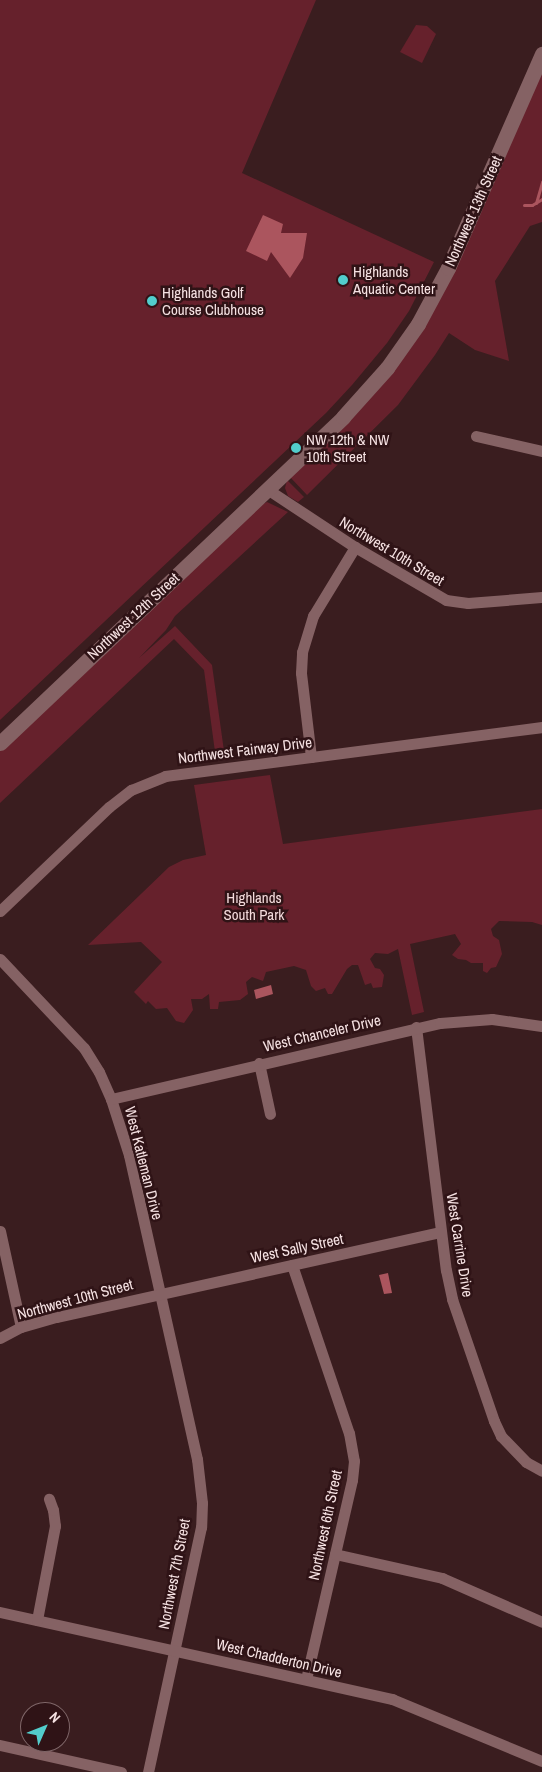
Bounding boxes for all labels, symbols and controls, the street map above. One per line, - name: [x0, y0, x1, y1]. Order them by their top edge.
- street label: Northwest 13th Street: [441, 153, 505, 269]
- place label: Highlands Aquatic Center: [353, 262, 435, 297]
- marker: Highlands Aquatic Center: [337, 274, 349, 286]
- place label: Highlands Golf Course Clubhouse: [162, 283, 264, 318]
- marker: Highlands Golf Course Clubhouse: [146, 295, 158, 307]
- place label: NW 12th & NW 10th Street: [306, 430, 389, 465]
- marker: NW 12th & NW 10th Street: [290, 442, 302, 454]
- street label: Northwest 10th Street: [336, 513, 448, 589]
- street label: Northwest 12th Street: [83, 569, 183, 663]
- street label: Northwest Fairway Drive: [177, 733, 313, 767]
- park label: Highlands South Park: [224, 888, 284, 923]
- street label: West Chanceler Drive: [261, 1011, 383, 1055]
- street label: West Katleman Drive: [121, 1105, 167, 1221]
- street label: West Carrine Drive: [443, 1192, 477, 1298]
- street label: West Sally Street: [249, 1229, 345, 1267]
- street label: Northwest 10th Street: [15, 1275, 135, 1323]
- street label: Northwest 6th Street: [305, 1468, 345, 1582]
- street label: Northwest 7th Street: [154, 1517, 194, 1631]
- street label: West Chadderton Drive: [214, 1635, 344, 1681]
- north arrow: [20, 1702, 70, 1752]
- text: N: [46, 1708, 64, 1727]

